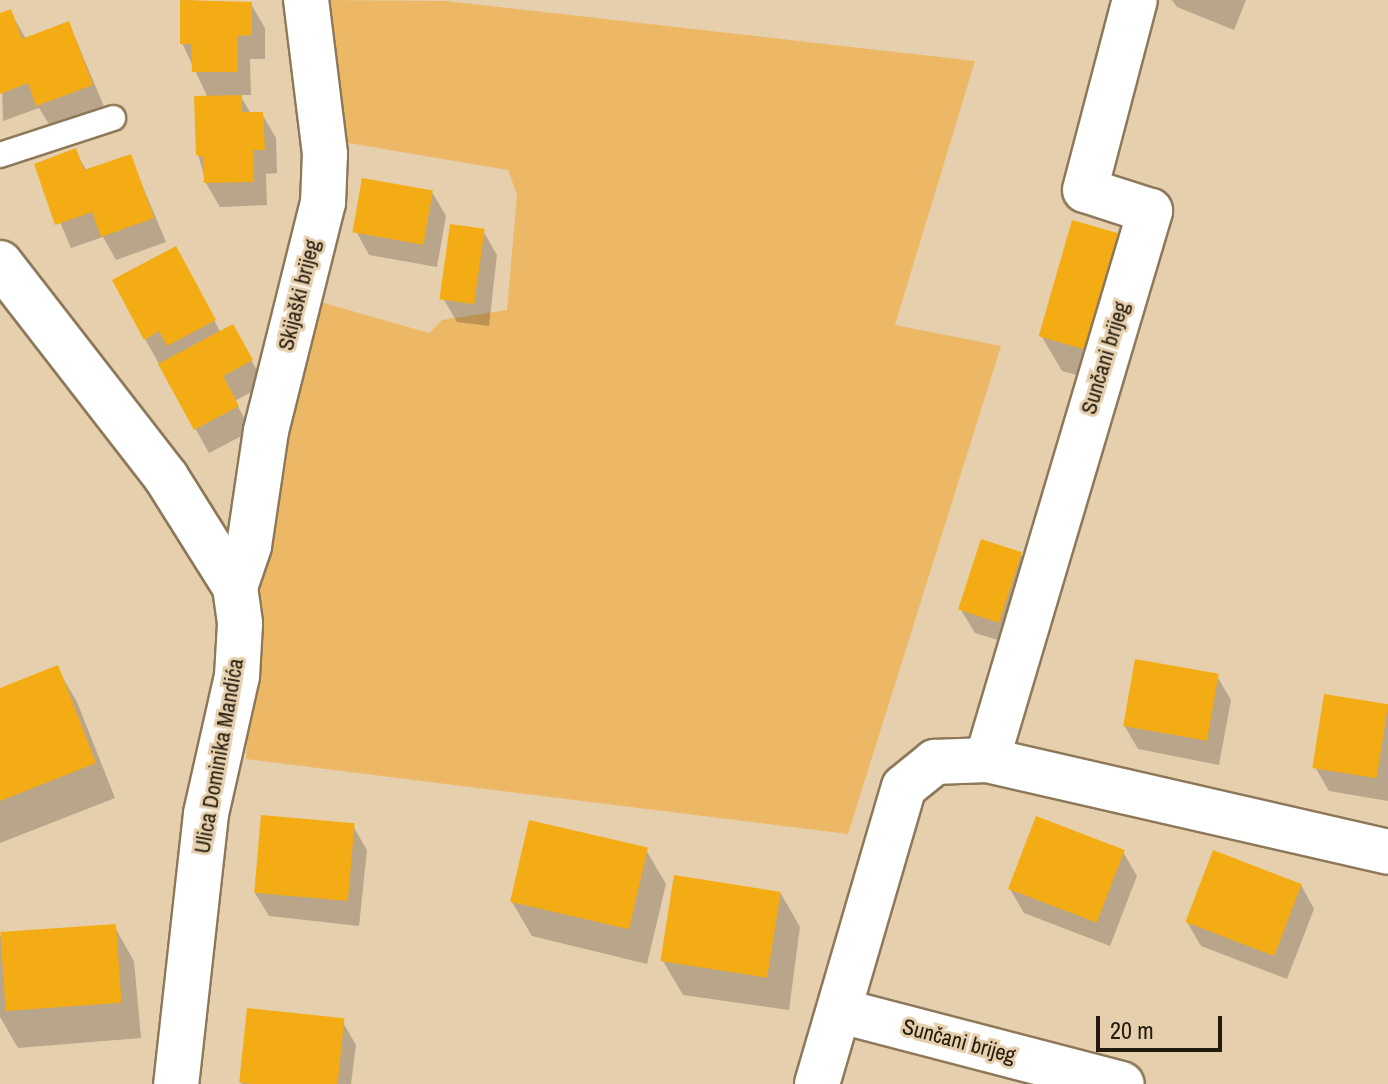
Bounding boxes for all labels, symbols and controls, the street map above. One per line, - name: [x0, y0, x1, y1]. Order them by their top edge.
- street label: Skijaški brijeg: [272, 237, 326, 353]
- street label: Sunčani brijeg: [1075, 299, 1135, 417]
- street label: Ulica Dominika Mandića: [189, 656, 249, 856]
- scale bar: [1100, 1000, 1226, 1050]
- street label: Sunčani brijeg: [899, 1013, 1019, 1069]
- text: 20 m: [1110, 1014, 1154, 1046]

